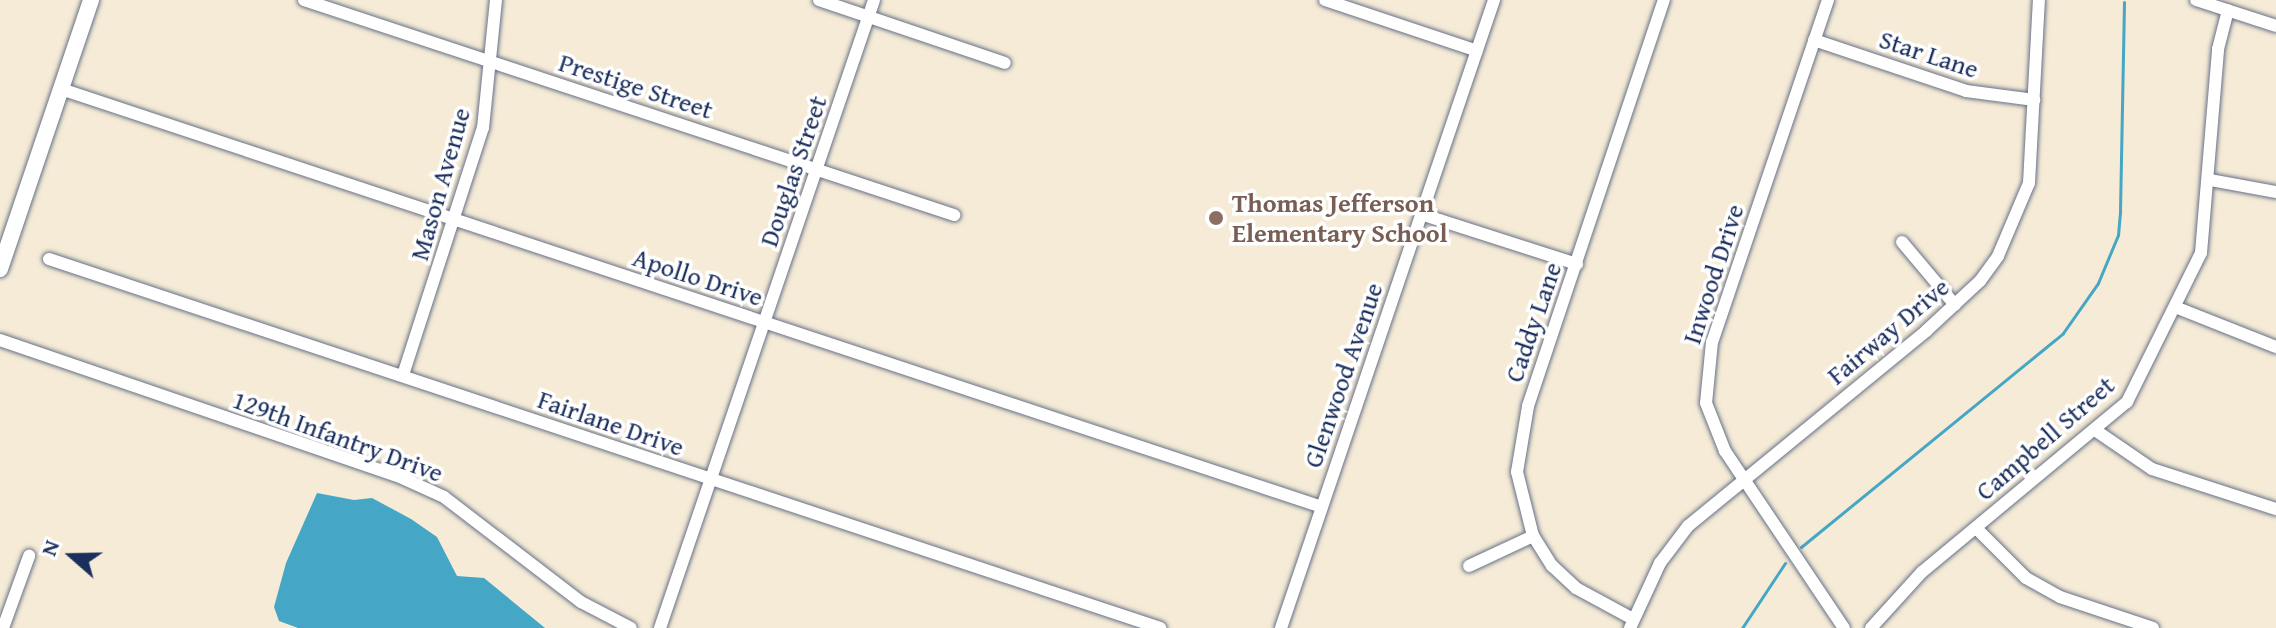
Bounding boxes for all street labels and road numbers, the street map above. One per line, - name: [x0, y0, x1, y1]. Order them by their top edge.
- street label: Star Lane: [1876, 23, 1982, 85]
- street label: Prestige Street: [555, 46, 717, 126]
- street label: Douglas Street: [753, 91, 833, 251]
- street label: Mason Avenue: [403, 104, 477, 264]
- street label: Inwood Drive: [1676, 200, 1750, 348]
- street label: Apollo Drive: [629, 241, 767, 313]
- street label: Caddy Lane: [1498, 258, 1568, 386]
- street label: Fairway Drive: [1821, 271, 1955, 391]
- street label: Glenwood Avenue: [1297, 278, 1389, 472]
- street label: Campbell Street: [1969, 369, 2121, 507]
- street label: 129th Infantry Drive: [228, 383, 448, 489]
- street label: Fairlane Drive: [534, 383, 688, 463]

